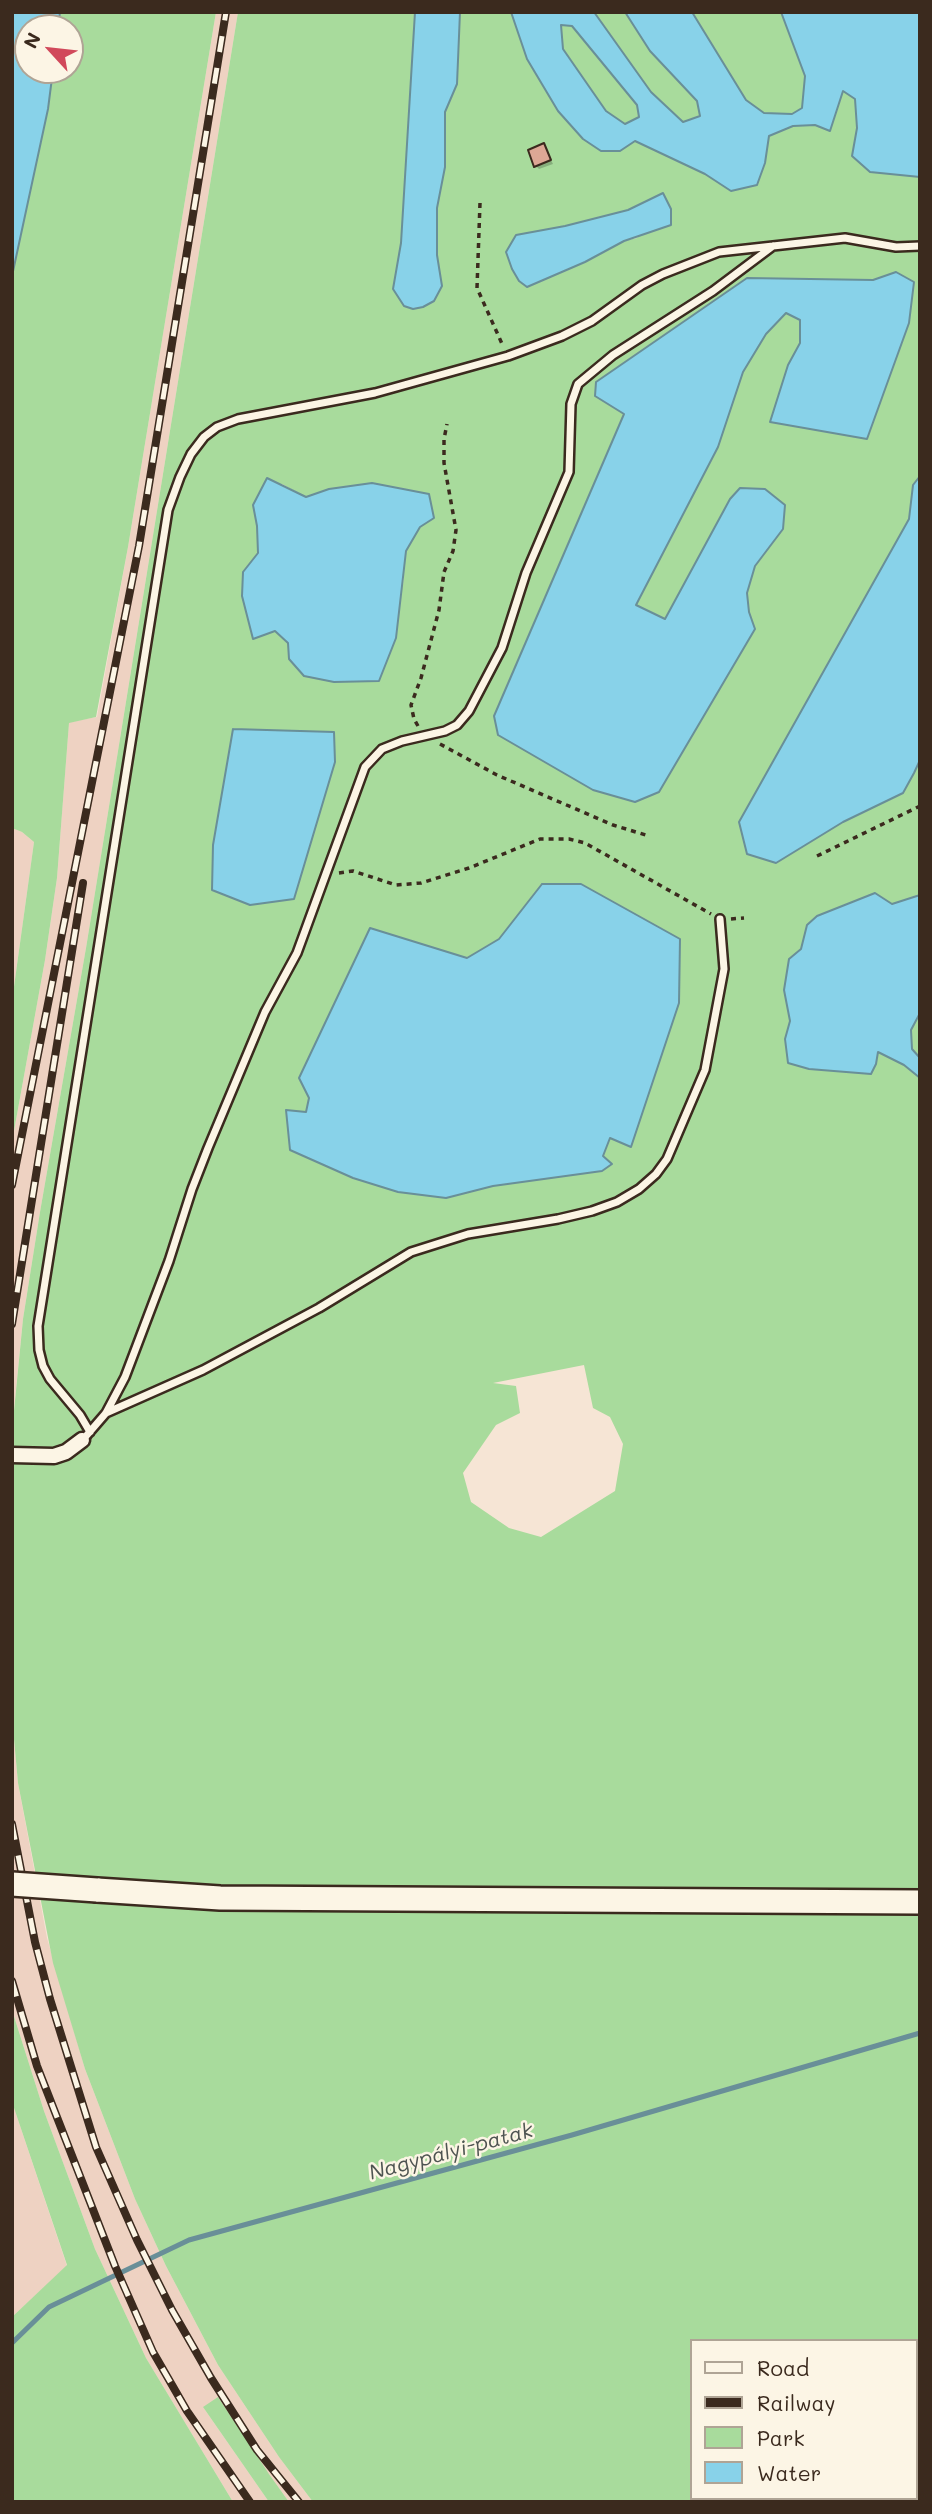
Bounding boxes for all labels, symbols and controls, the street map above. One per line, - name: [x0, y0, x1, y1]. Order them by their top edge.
- north arrow: [14, 14, 84, 84]
- text: N: [17, 28, 46, 52]
- water label: Nagypályi-patak: [366, 2118, 536, 2186]
- legend: [690, 2339, 918, 2500]
- text: Road: [757, 2354, 809, 2381]
- text: Railway: [757, 2389, 836, 2416]
- text: Park: [757, 2424, 805, 2451]
- text: Water: [757, 2459, 821, 2486]

